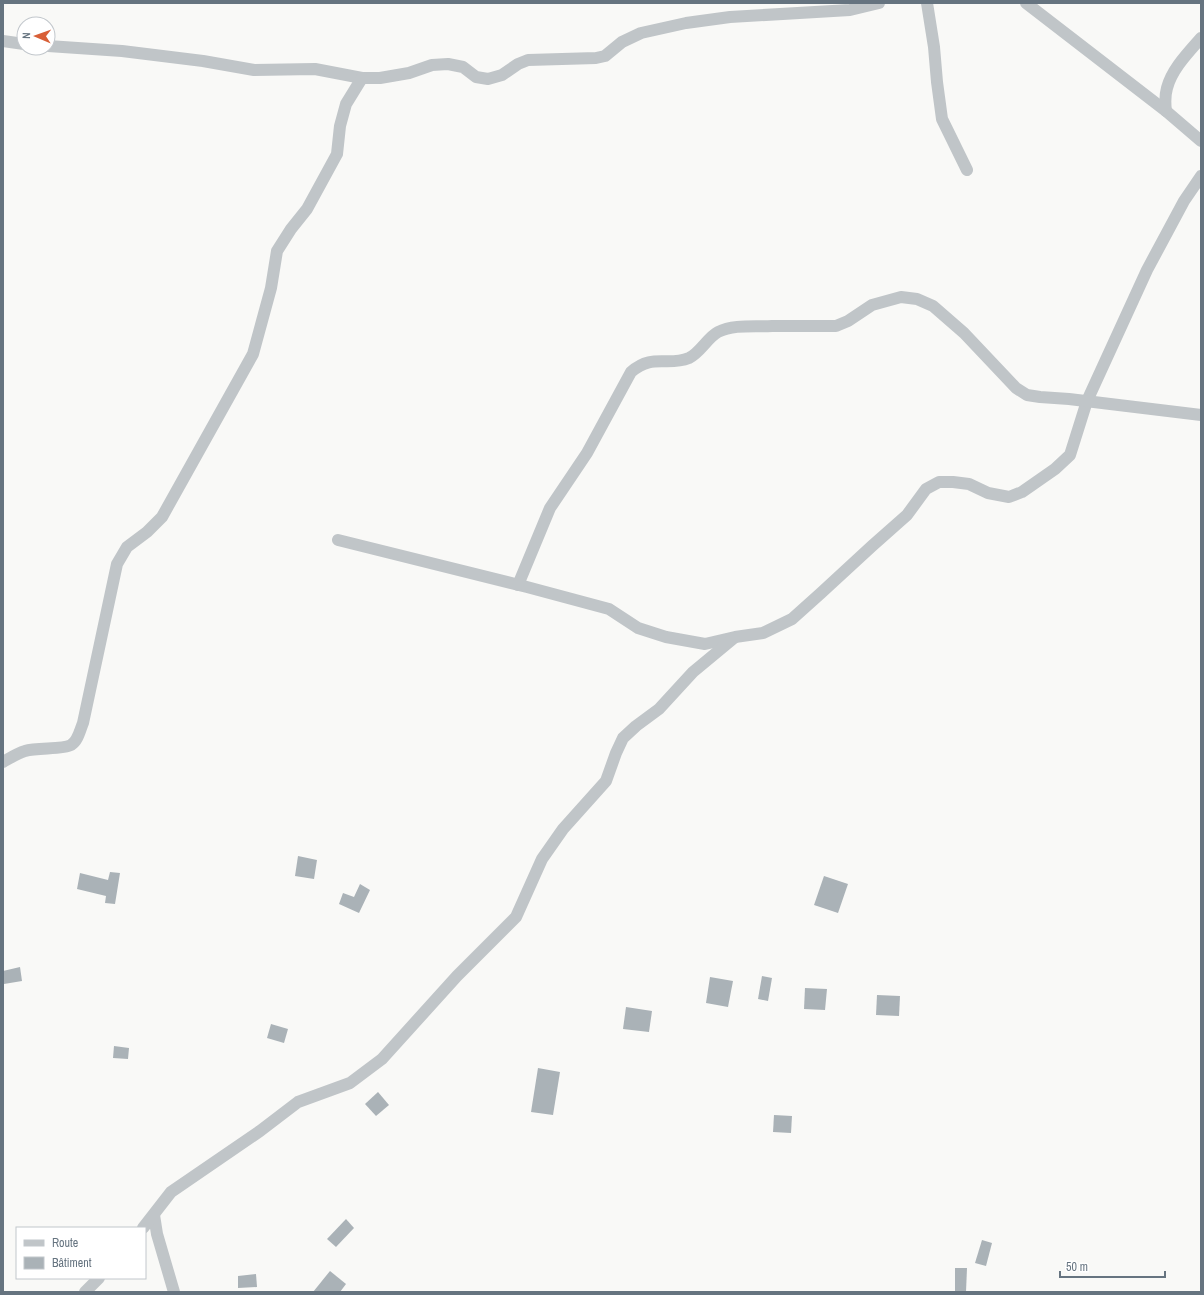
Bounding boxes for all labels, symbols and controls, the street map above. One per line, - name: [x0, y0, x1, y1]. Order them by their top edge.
- north arrow: [16, 16, 56, 56]
- text: N: [19, 32, 33, 39]
- legend: [16, 1227, 146, 1279]
- text: Route: [52, 1235, 78, 1251]
- scale bar: [1060, 1253, 1165, 1279]
- text: Bâtiment: [52, 1255, 92, 1271]
- text: 50 m: [1066, 1259, 1088, 1275]

